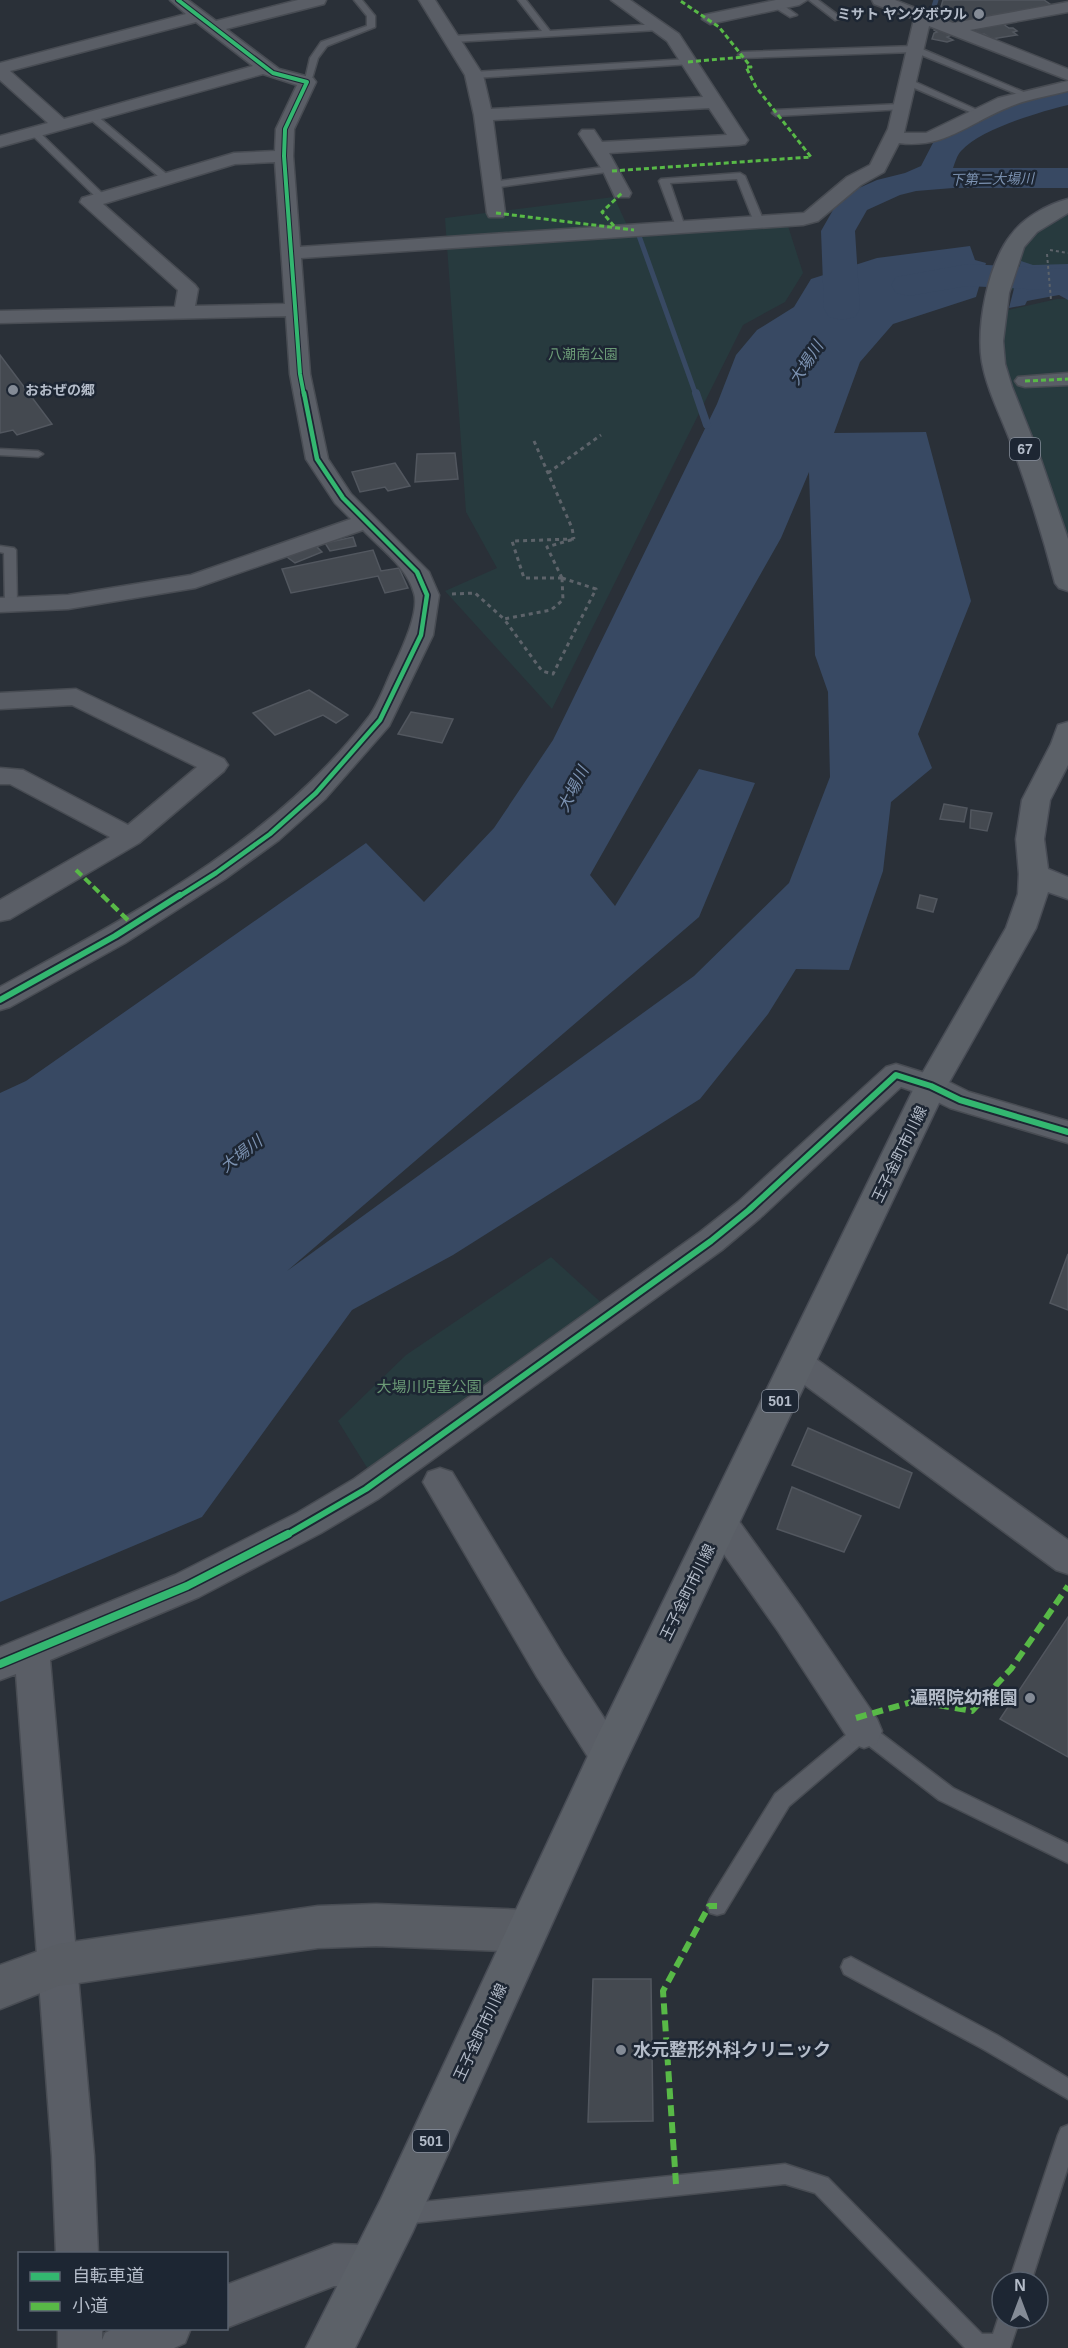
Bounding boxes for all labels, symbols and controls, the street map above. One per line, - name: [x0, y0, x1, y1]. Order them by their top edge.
- place label: ミサト ヤングボウル: [837, 6, 967, 22]
- marker: ミサト ヤングボウル: [972, 7, 986, 21]
- water label: 下第二大場川: [950, 170, 1036, 188]
- water label: 大場川: [786, 337, 827, 388]
- park label: 八潮南公園: [548, 346, 618, 362]
- place label: おおぜの郷: [25, 382, 95, 398]
- marker: おおぜの郷: [6, 383, 20, 397]
- road number: 67: [1010, 438, 1040, 460]
- water label: 大場川: [555, 762, 592, 814]
- street label: 王子金町市川線: [868, 1103, 930, 1205]
- water label: 大場川: [217, 1131, 267, 1175]
- park label: 大場川児童公園: [376, 1378, 482, 1395]
- road number: 501: [762, 1390, 798, 1412]
- street label: 王子金町市川線: [656, 1541, 718, 1643]
- place label: 遍照院幼稚園: [910, 1688, 1018, 1708]
- marker: 遍照院幼稚園: [1023, 1691, 1037, 1705]
- street label: 王子金町市川線: [450, 1981, 510, 2083]
- place label: 水元整形外科クリニック: [633, 2040, 831, 2060]
- marker: 水元整形外科クリニック: [614, 2043, 628, 2057]
- road number: 501: [413, 2130, 449, 2152]
- legend: [18, 2252, 228, 2330]
- text: 自転車道: [72, 2266, 144, 2286]
- north arrow: [990, 2270, 1050, 2330]
- text: N: [1014, 2277, 1026, 2294]
- text: 小道: [72, 2296, 108, 2316]

